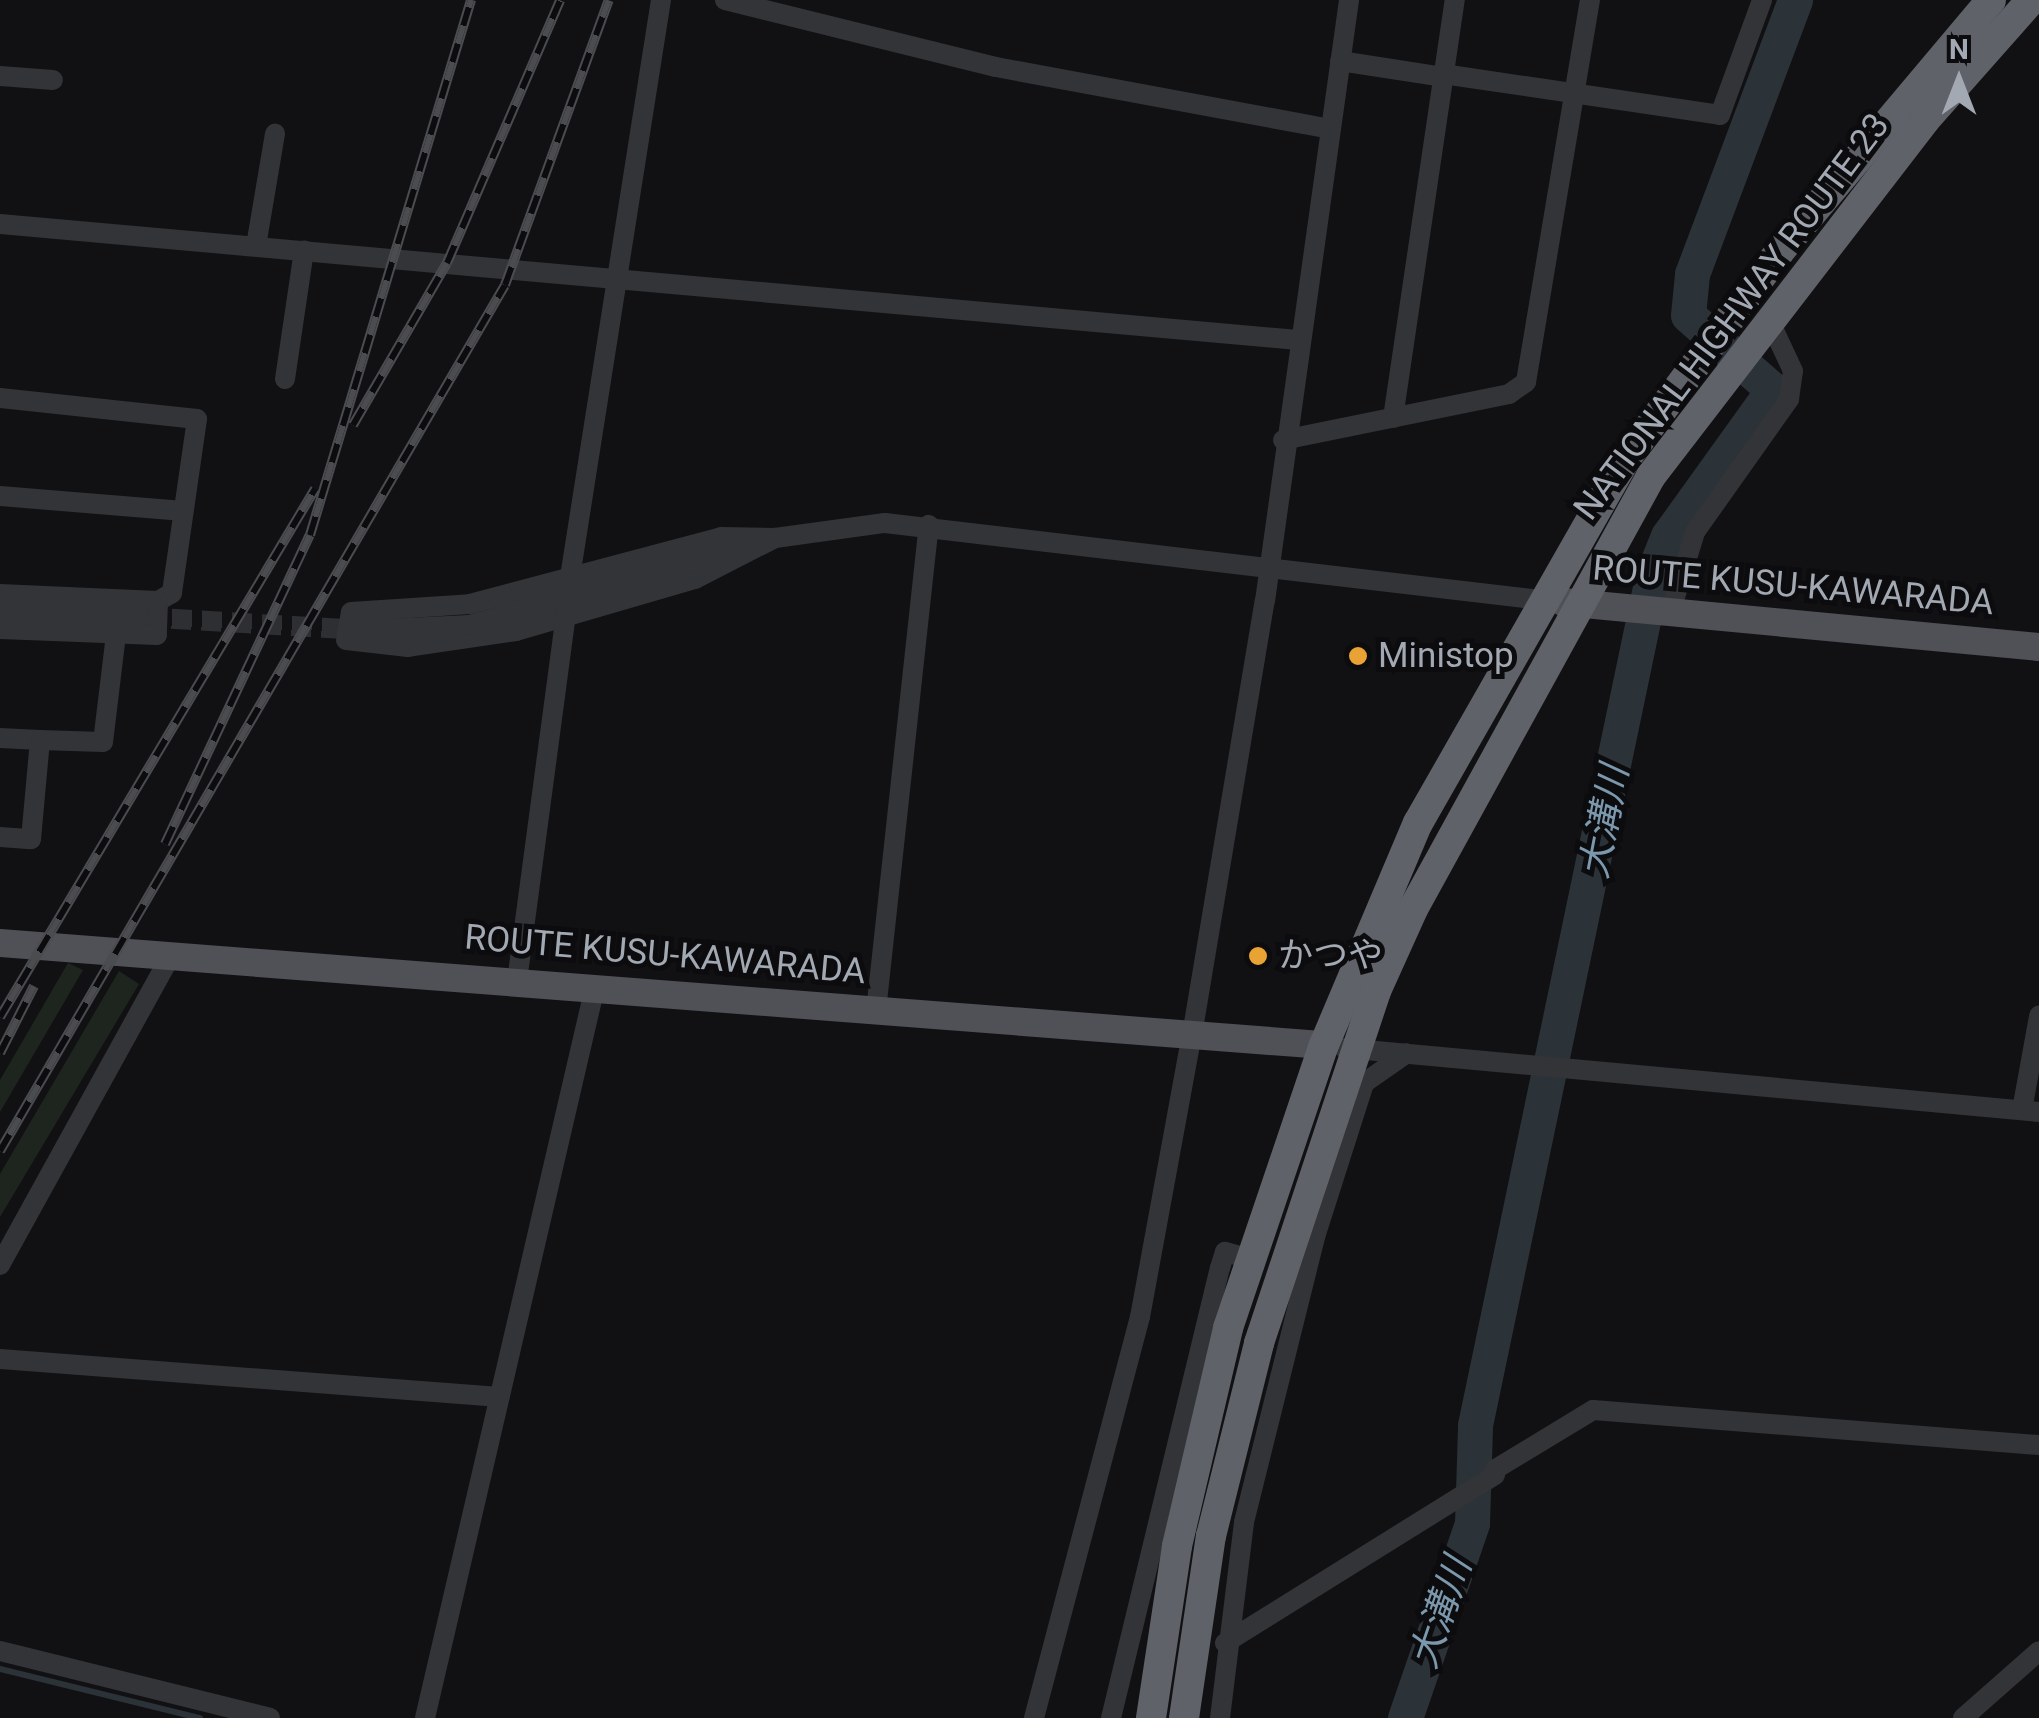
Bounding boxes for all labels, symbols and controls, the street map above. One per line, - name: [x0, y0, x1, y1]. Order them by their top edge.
- north arrow: [1909, 30, 2009, 130]
- text: N: [1949, 33, 1969, 66]
- street label: NATIONAL HIGHWAY ROUTE 23: [1565, 106, 1899, 528]
- street label: ROUTE KUSU-KAWARADA: [1591, 548, 1995, 624]
- place label: Ministop: [1378, 635, 1514, 677]
- marker: Ministop: [1347, 645, 1369, 667]
- water label: 大溝川: [1572, 762, 1638, 882]
- street label: ROUTE KUSU-KAWARADA: [463, 917, 867, 993]
- place label: かつや: [1278, 935, 1383, 977]
- marker: かつや: [1247, 945, 1269, 967]
- water label: 大溝川: [1401, 1552, 1481, 1674]

